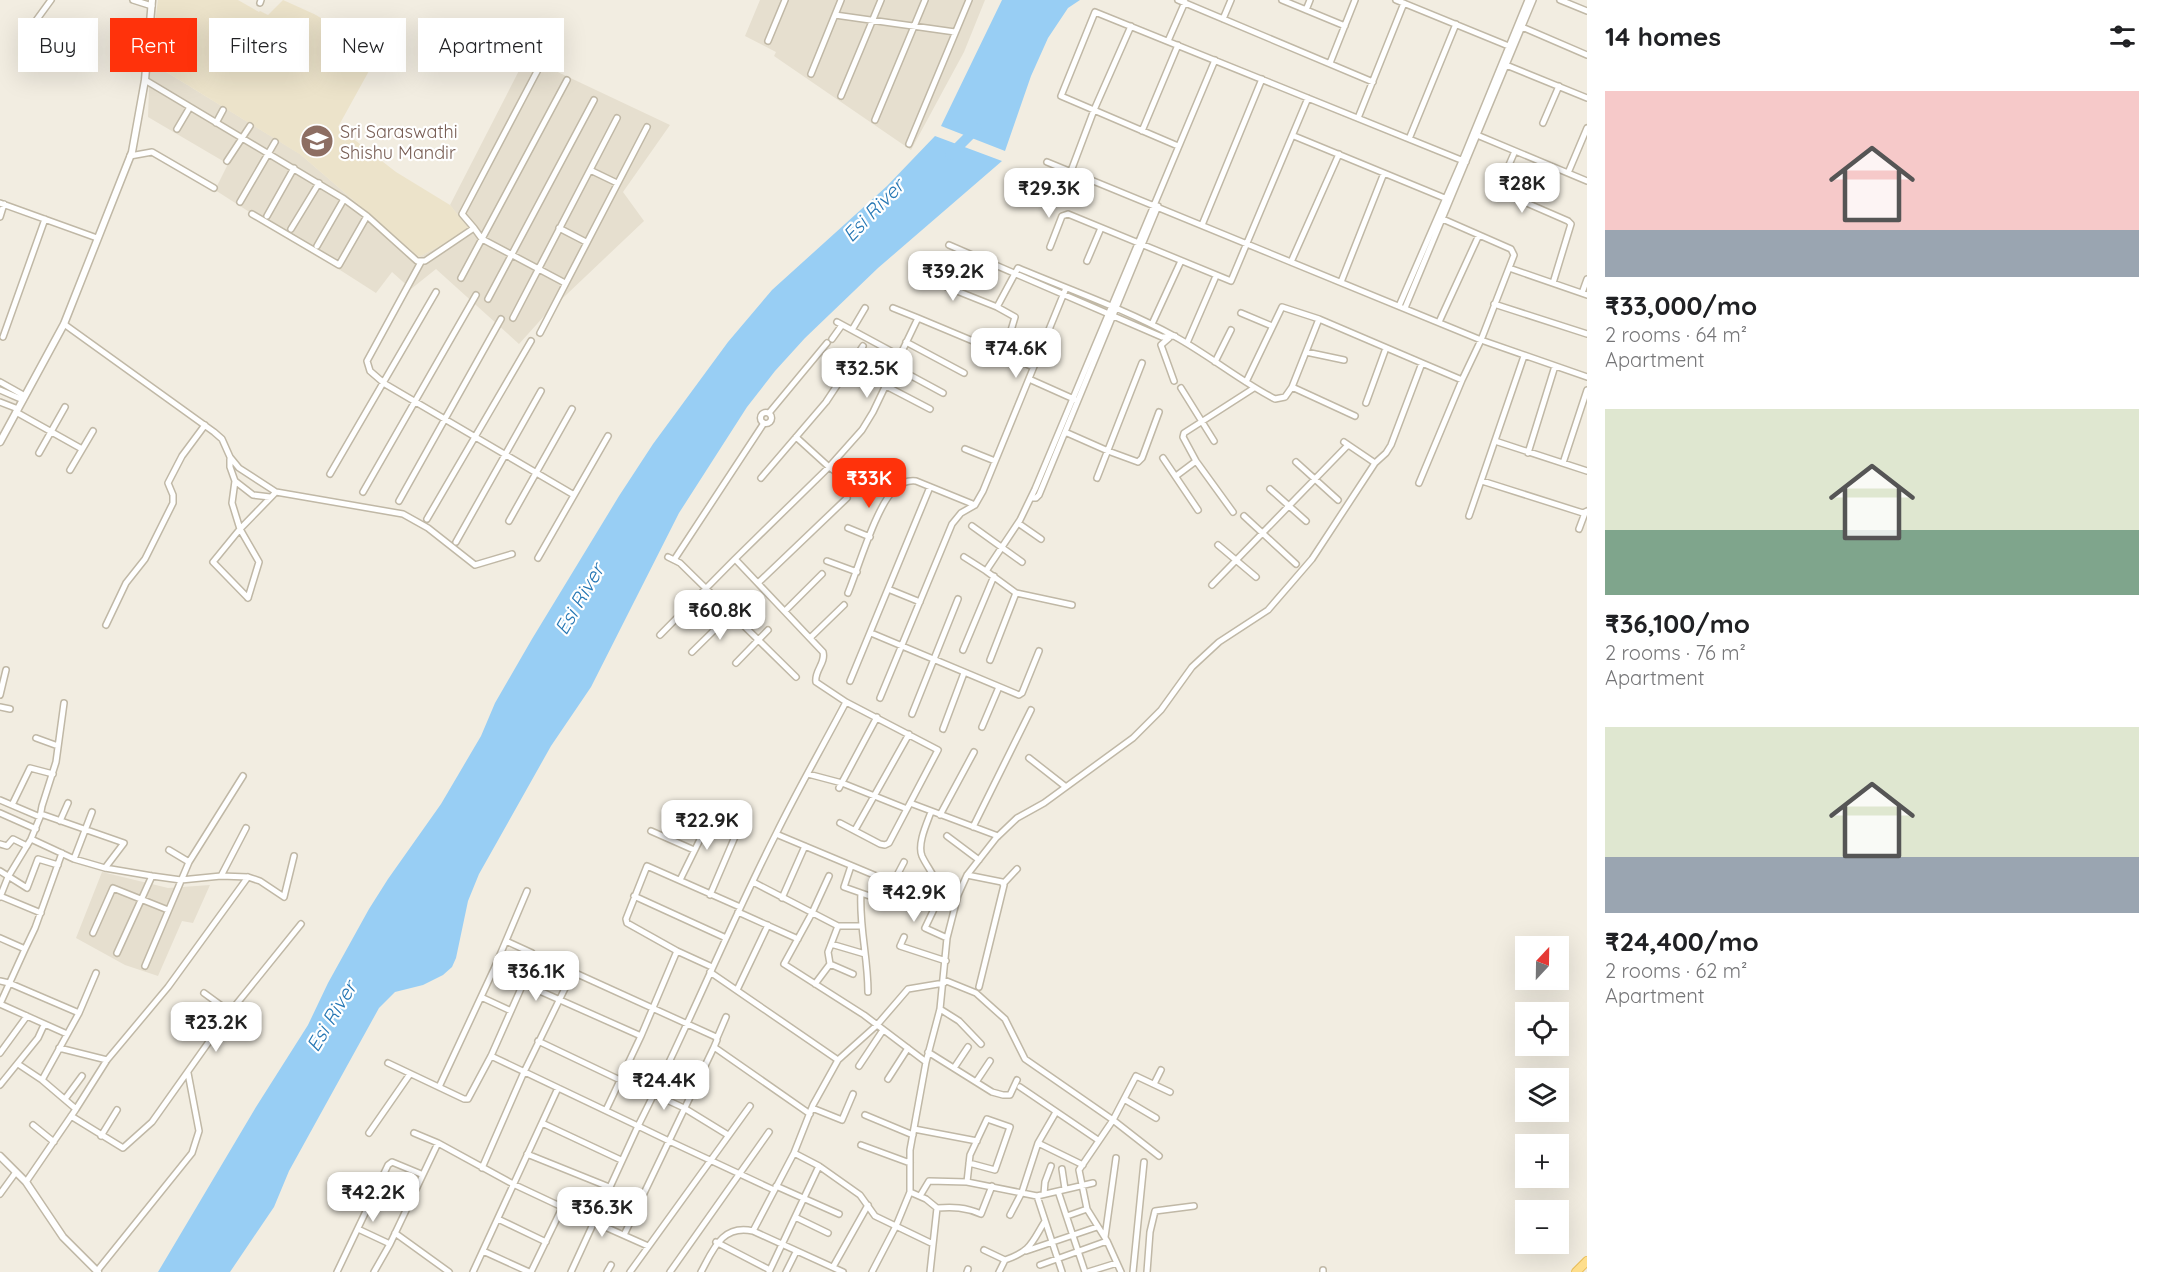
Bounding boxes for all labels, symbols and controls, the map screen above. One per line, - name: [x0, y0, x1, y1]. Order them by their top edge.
- chip: Buy: [18, 18, 98, 72]
- chip: Rent: [110, 18, 197, 72]
- chip: Filters: [209, 18, 309, 72]
- chip: New: [321, 18, 406, 72]
- chip: Apartment: [418, 18, 564, 72]
- text: 14 homes: [1605, 20, 1721, 53]
- icon: filters: [2106, 20, 2139, 53]
- place label: Sri Saraswathi Shishu Mandir: [340, 120, 458, 164]
- school or university icon: Sri Saraswathi Shishu Mandir: [299, 123, 335, 159]
- icon: home: [1818, 130, 1926, 238]
- pin: ₹28K: [1486, 163, 1558, 214]
- pin: ₹29.3K: [1000, 168, 1098, 219]
- text: ₹28K: [1499, 170, 1545, 195]
- water label: Esi River: [837, 172, 911, 247]
- text: ₹29.3K: [1018, 175, 1080, 200]
- pin: ₹39.2K: [904, 251, 1002, 302]
- text: ₹39.2K: [922, 258, 984, 283]
- text: ₹33,000/mo: [1605, 289, 1757, 322]
- text: 2 rooms · 64 m²: [1605, 322, 1747, 347]
- pin: ₹74.6K: [967, 328, 1065, 379]
- text: ₹74.6K: [985, 335, 1047, 360]
- text: Apartment: [1605, 347, 1705, 372]
- pin: ₹32.5K: [818, 348, 916, 399]
- text: ₹32.5K: [836, 355, 898, 380]
- icon: home: [1818, 448, 1926, 556]
- pin: ₹33K: [833, 458, 905, 509]
- text: ₹33K: [846, 465, 892, 490]
- water label: Esi River: [549, 557, 610, 639]
- pin: ₹60.8K: [671, 590, 769, 641]
- text: ₹60.8K: [688, 597, 752, 622]
- text: ₹36,100/mo: [1605, 607, 1750, 640]
- text: 2 rooms · 76 m²: [1605, 640, 1746, 665]
- text: Apartment: [1605, 665, 1705, 690]
- icon: home: [1818, 766, 1926, 874]
- pin: ₹22.9K: [658, 800, 756, 851]
- text: ₹22.9K: [675, 807, 739, 832]
- pin: ₹42.9K: [865, 872, 963, 923]
- text: ₹42.9K: [882, 879, 946, 904]
- text: ₹24,400/mo: [1605, 925, 1759, 958]
- north arrow: [1515, 936, 1569, 990]
- map controls: [1515, 936, 1569, 1254]
- pin: ₹36.1K: [487, 951, 585, 1002]
- text: ₹36.1K: [507, 958, 565, 983]
- text: 2 rooms · 62 m²: [1605, 958, 1747, 983]
- water label: Esi River: [300, 974, 363, 1056]
- text: Apartment: [1605, 983, 1705, 1008]
- pin: ₹23.2K: [167, 1002, 265, 1053]
- button: locate: [1515, 1002, 1569, 1056]
- text: ₹23.2K: [185, 1009, 247, 1034]
- pin: ₹24.4K: [615, 1060, 713, 1111]
- text: ₹24.4K: [632, 1067, 696, 1092]
- button: layers: [1515, 1068, 1569, 1122]
- button: +: [1515, 1134, 1569, 1188]
- pin: ₹42.2K: [324, 1172, 422, 1223]
- text: ₹42.2K: [341, 1179, 405, 1204]
- pin: ₹36.3K: [553, 1187, 651, 1238]
- text: ₹36.3K: [571, 1194, 633, 1219]
- button: −: [1515, 1200, 1569, 1254]

